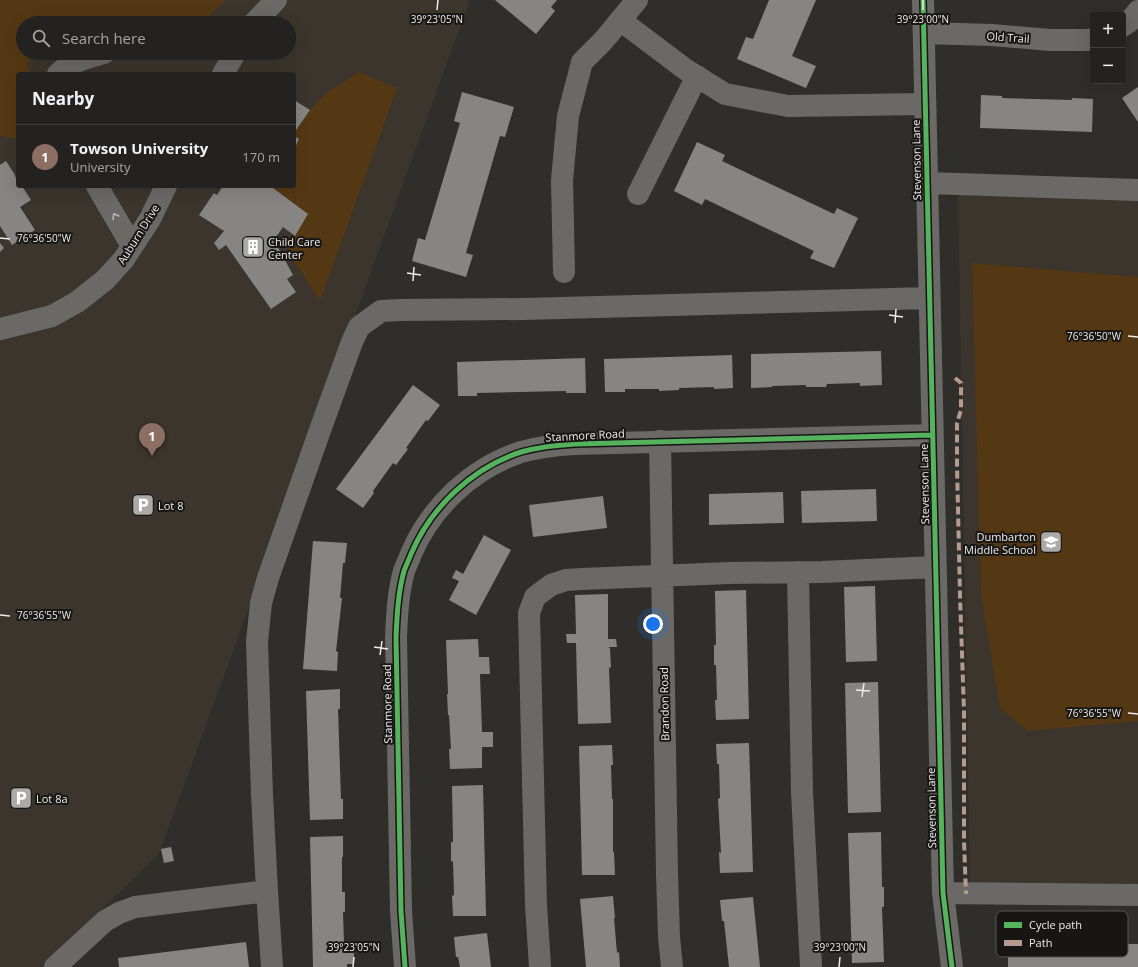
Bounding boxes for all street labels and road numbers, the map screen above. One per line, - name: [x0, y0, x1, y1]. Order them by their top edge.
- street label: Old Trail: [986, 28, 1030, 46]
- street label: Stevenson Lane: [908, 119, 924, 201]
- street label: Auburn Drive: [114, 201, 162, 267]
- street label: Stanmore Road: [545, 425, 625, 445]
- street label: Stevenson Lane: [916, 443, 932, 525]
- street label: Stanmore Road: [379, 664, 395, 744]
- street label: Brandon Road: [656, 667, 672, 741]
- street label: Stevenson Lane: [923, 767, 939, 849]

